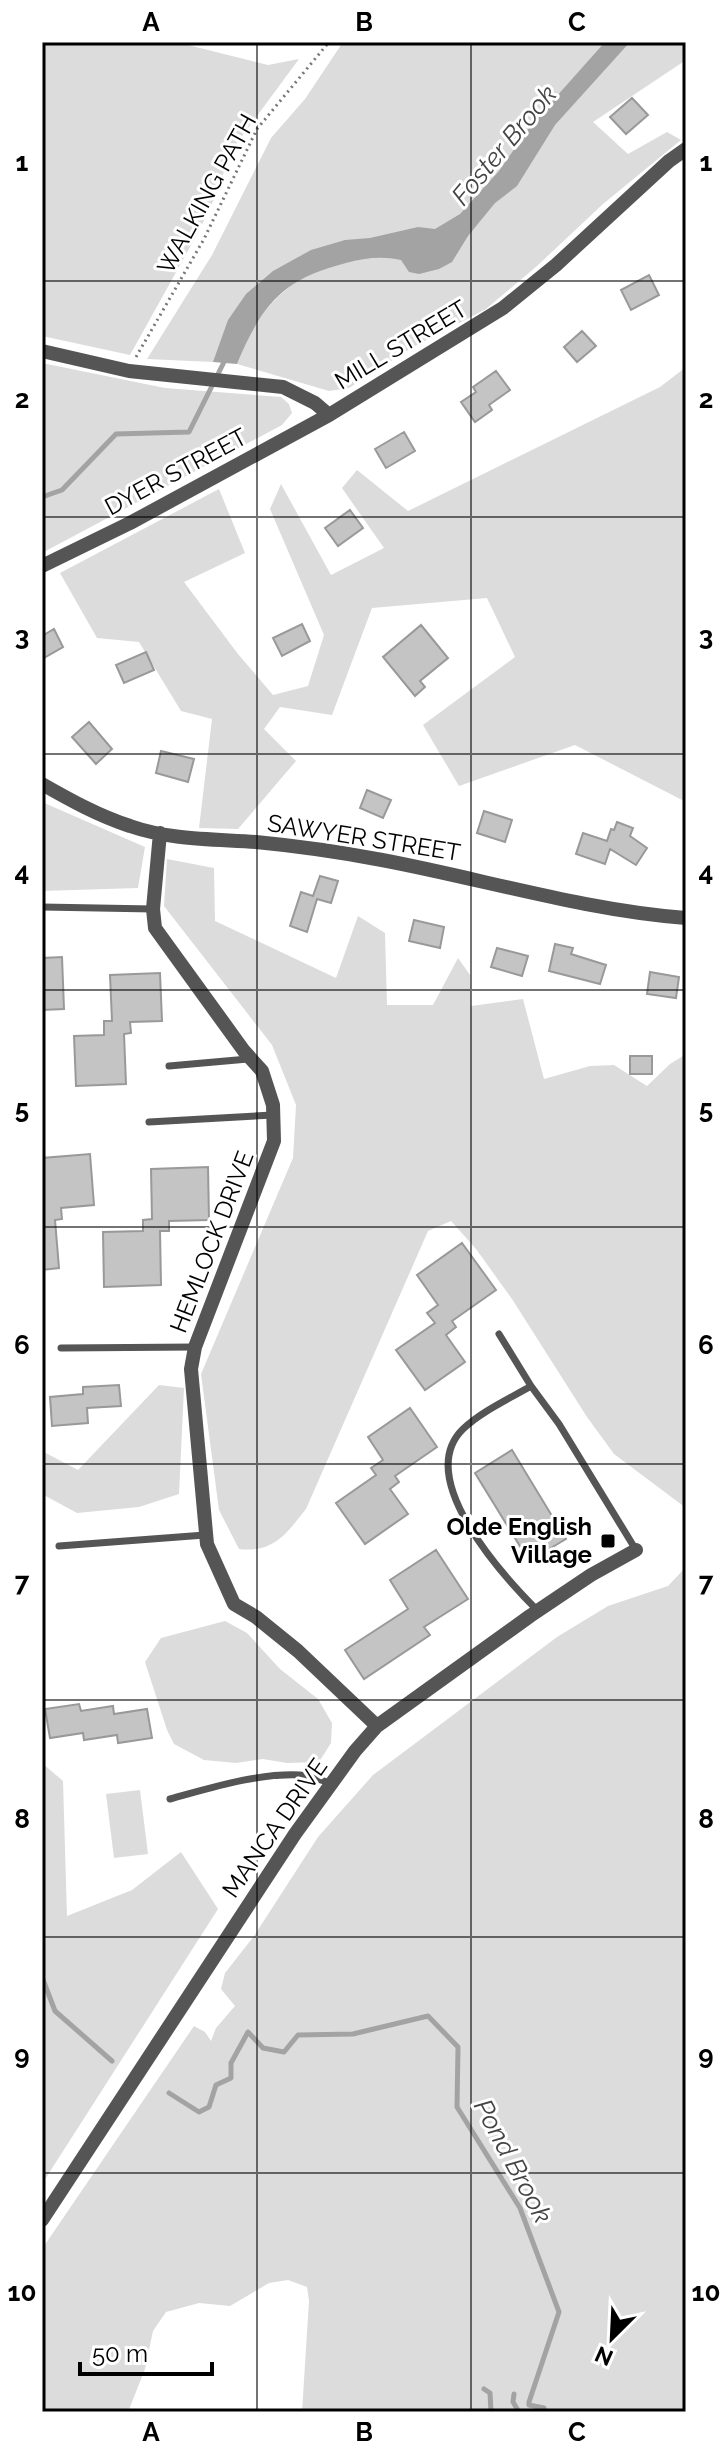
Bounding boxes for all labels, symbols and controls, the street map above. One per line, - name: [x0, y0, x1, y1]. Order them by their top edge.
- text: A: [142, 7, 160, 37]
- text: B: [355, 7, 373, 37]
- text: C: [568, 7, 586, 37]
- water label: Foster Brook: [445, 79, 563, 211]
- street label: WALKING PATH: [151, 109, 262, 279]
- text: 1: [16, 147, 29, 177]
- text: 1: [700, 147, 713, 177]
- street label: MILL STREET: [329, 294, 472, 395]
- text: 2: [15, 384, 29, 414]
- text: 2: [699, 384, 713, 414]
- street label: DYER STREET: [100, 422, 252, 521]
- text: 3: [15, 621, 29, 651]
- text: 3: [699, 621, 713, 651]
- street label: SAWYER STREET: [266, 808, 463, 867]
- text: 4: [15, 857, 29, 887]
- text: 4: [699, 857, 713, 887]
- text: 5: [15, 1094, 29, 1124]
- text: 5: [699, 1094, 713, 1124]
- street label: HEMLOCK DRIVE: [164, 1147, 259, 1337]
- text: 6: [14, 1330, 30, 1360]
- text: 6: [698, 1330, 714, 1360]
- place label: Olde English Village: [446, 1512, 592, 1569]
- marker: Olde English Village: [599, 1532, 617, 1550]
- text: 7: [15, 1567, 30, 1597]
- text: 7: [699, 1567, 714, 1597]
- street label: MANCA DRIVE: [216, 1753, 333, 1903]
- text: 8: [14, 1804, 30, 1834]
- text: 8: [698, 1804, 714, 1834]
- text: 9: [14, 2040, 30, 2070]
- text: 9: [698, 2040, 714, 2070]
- water label: Pond Brook: [468, 2094, 558, 2228]
- text: 10: [8, 2277, 36, 2307]
- text: 10: [692, 2277, 720, 2307]
- north arrow: [572, 2298, 652, 2378]
- scale bar: [80, 2326, 212, 2376]
- text: 50 m: [92, 2339, 148, 2368]
- text: N: [591, 2341, 617, 2372]
- text: A: [142, 2417, 160, 2447]
- text: B: [355, 2417, 373, 2447]
- text: C: [568, 2417, 586, 2447]

